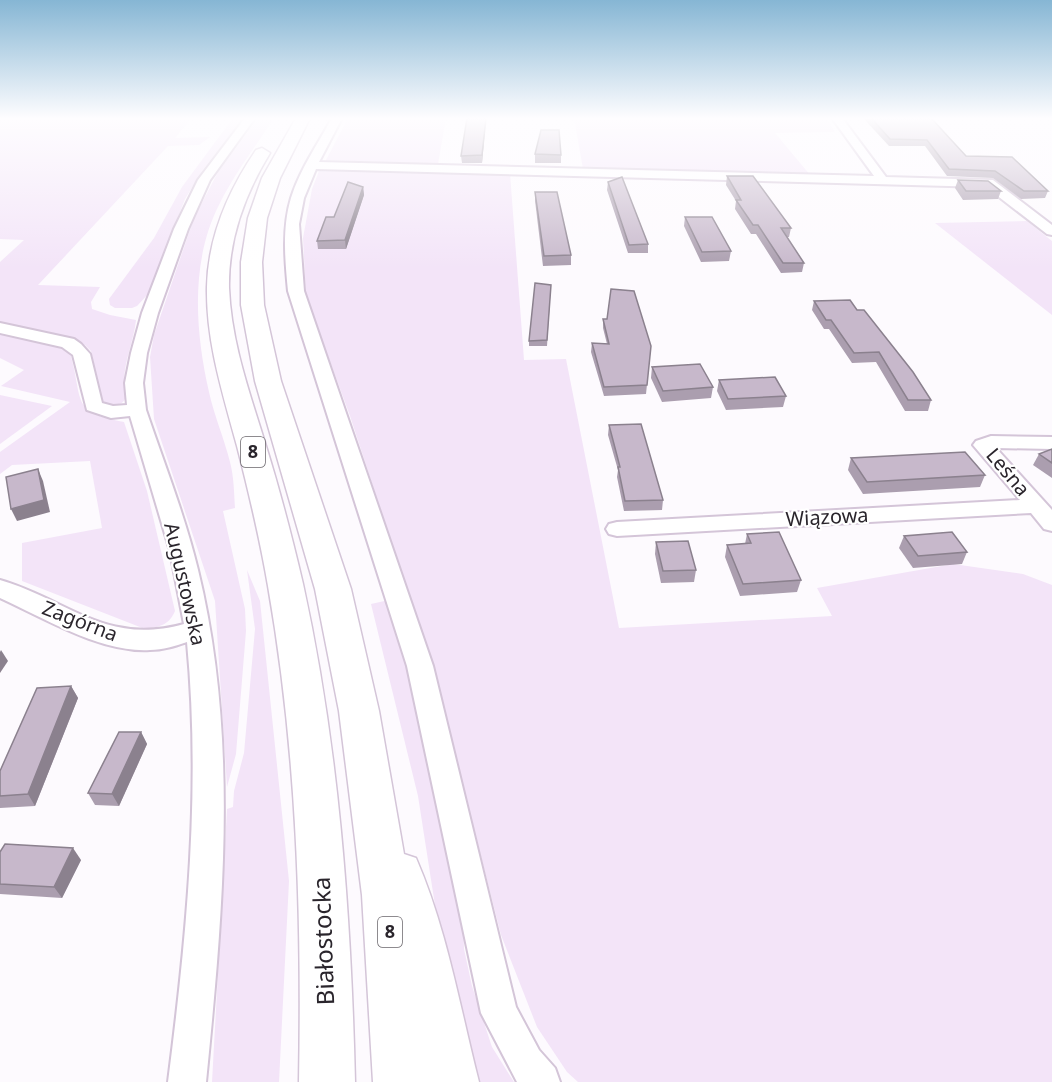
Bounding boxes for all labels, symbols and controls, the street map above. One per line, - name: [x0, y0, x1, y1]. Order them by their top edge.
- road number: 8: [241, 437, 265, 467]
- street label: Leśna: [980, 442, 1036, 501]
- street label: Wiązowa: [785, 501, 869, 532]
- street label: Augustowska: [158, 520, 213, 648]
- street label: Zagórna: [39, 594, 122, 647]
- street label: Białostocka: [304, 876, 341, 1006]
- road number: 8: [378, 917, 402, 947]

